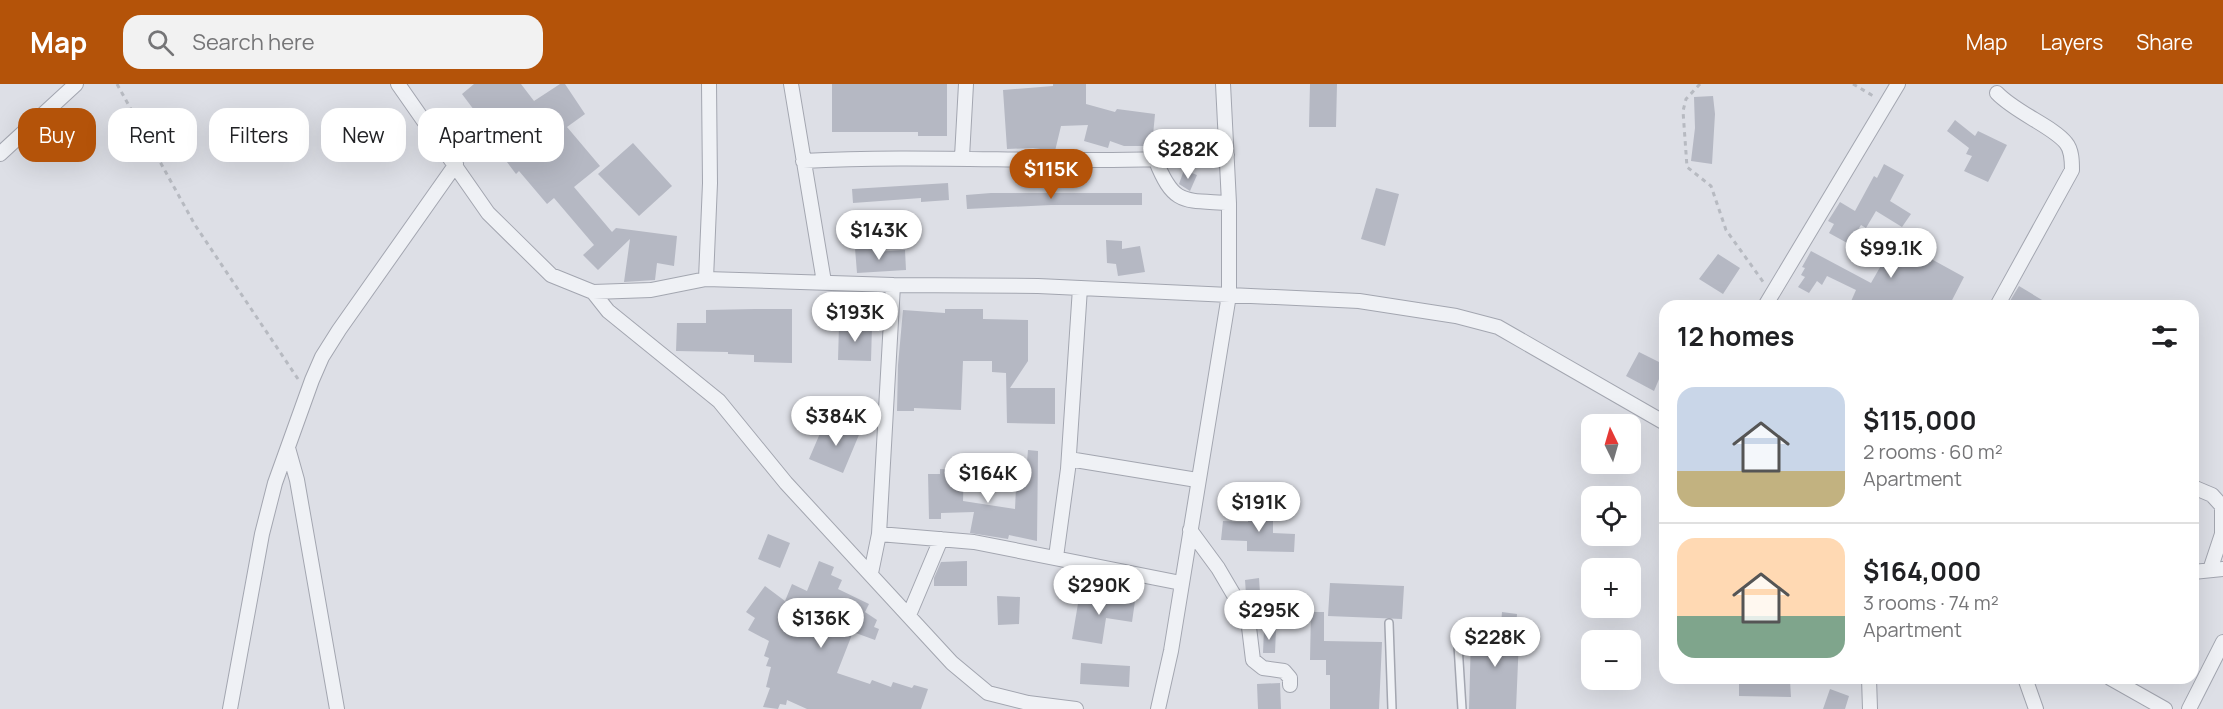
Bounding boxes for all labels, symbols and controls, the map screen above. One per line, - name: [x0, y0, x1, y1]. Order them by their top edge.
- search box: [123, 15, 543, 69]
- text: Map: [30, 23, 87, 61]
- icon: search: [144, 26, 177, 59]
- text: Search here: [192, 27, 315, 57]
- text: Map: [1966, 28, 2007, 56]
- text: Layers: [2040, 28, 2103, 56]
- text: Share: [2136, 28, 2193, 56]
- chip: Buy: [18, 108, 96, 162]
- chip: Rent: [108, 108, 197, 162]
- chip: Filters: [209, 108, 309, 162]
- chip: New: [321, 108, 406, 162]
- chip: Apartment: [418, 108, 564, 162]
- pin: $282K: [1146, 129, 1230, 180]
- text: $282K: [1157, 135, 1219, 162]
- pin: $115K: [1009, 149, 1093, 200]
- text: $115K: [1024, 155, 1078, 182]
- pin: $143K: [837, 210, 921, 261]
- text: $143K: [850, 216, 908, 243]
- pin: $99.1K: [1842, 228, 1940, 279]
- text: $99.1K: [1860, 234, 1922, 261]
- pin: $193K: [813, 292, 897, 343]
- text: $193K: [826, 298, 884, 325]
- text: 12 homes: [1677, 318, 1794, 354]
- icon: filters: [2148, 320, 2181, 353]
- pin: $384K: [794, 396, 878, 447]
- text: $384K: [805, 402, 867, 429]
- text: $115,000: [1863, 402, 1977, 438]
- icon: home: [1725, 411, 1797, 483]
- north arrow: [1581, 414, 1641, 474]
- map controls: [1581, 414, 1641, 690]
- text: 2 rooms · 60 m²: [1863, 438, 2003, 465]
- pin: $164K: [946, 453, 1030, 504]
- text: $164K: [959, 459, 1017, 486]
- text: Apartment: [1863, 465, 1962, 492]
- pin: $191K: [1217, 482, 1301, 533]
- button: locate: [1581, 486, 1641, 546]
- text: $191K: [1231, 488, 1287, 515]
- text: $164,000: [1863, 553, 1981, 589]
- button: +: [1581, 558, 1641, 618]
- icon: home: [1725, 562, 1797, 634]
- pin: $290K: [1057, 565, 1141, 616]
- text: $290K: [1068, 571, 1131, 598]
- text: 3 rooms · 74 m²: [1863, 589, 1999, 616]
- pin: $295K: [1227, 590, 1311, 641]
- text: $295K: [1238, 596, 1300, 623]
- pin: $136K: [779, 598, 863, 649]
- text: $136K: [792, 604, 850, 631]
- text: Apartment: [1863, 616, 1962, 643]
- pin: $228K: [1453, 617, 1537, 668]
- text: $228K: [1464, 623, 1526, 650]
- button: −: [1581, 630, 1641, 690]

